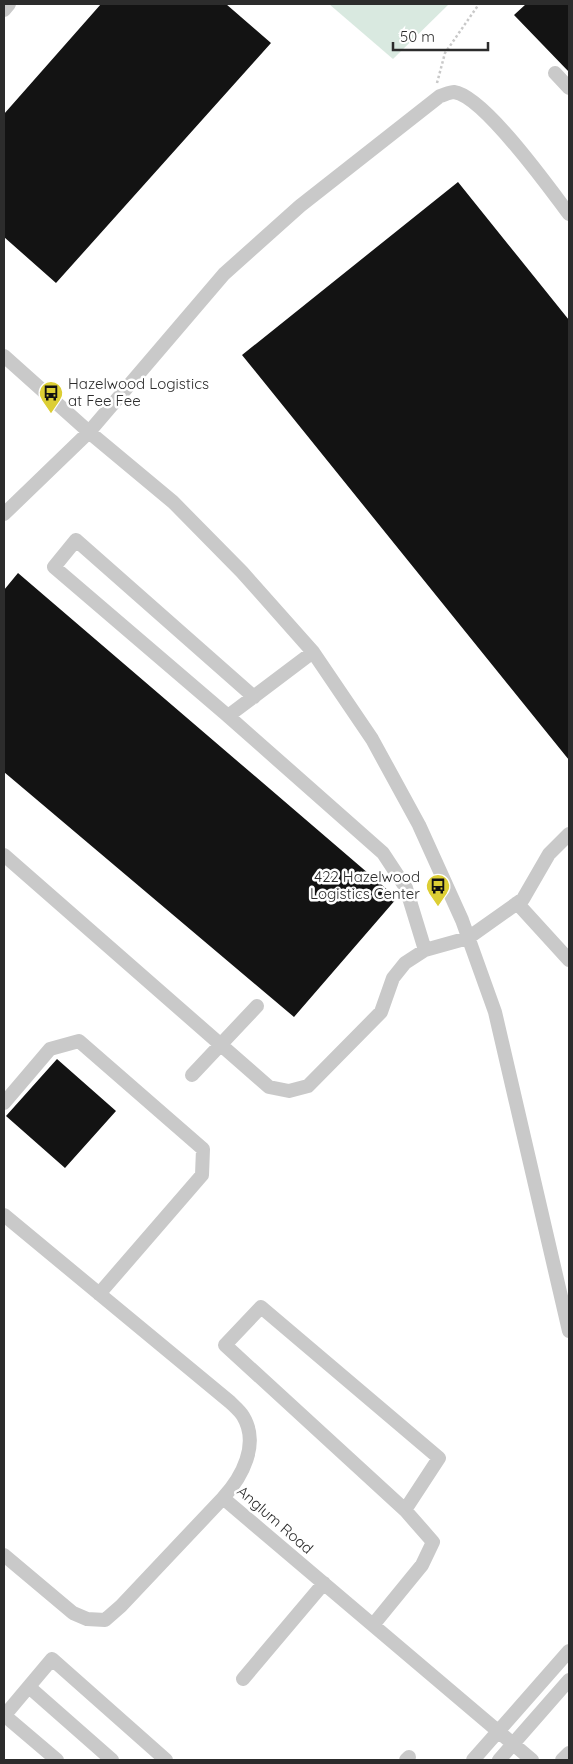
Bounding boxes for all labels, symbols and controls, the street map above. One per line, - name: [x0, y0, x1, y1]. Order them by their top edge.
- scale bar: [393, 20, 488, 52]
- text: 50 m: [400, 27, 435, 46]
- place label: Hazelwood Logistics at Fee Fee: [68, 374, 209, 410]
- bus stop icon: Hazelwood Logistics at Fee Fee: [38, 380, 64, 414]
- place label: 422 Hazelwood Logistics Center: [310, 867, 420, 903]
- bus stop icon: 422 Hazelwood Logistics Center: [425, 873, 451, 907]
- street label: Anglum Road: [233, 1481, 317, 1558]

